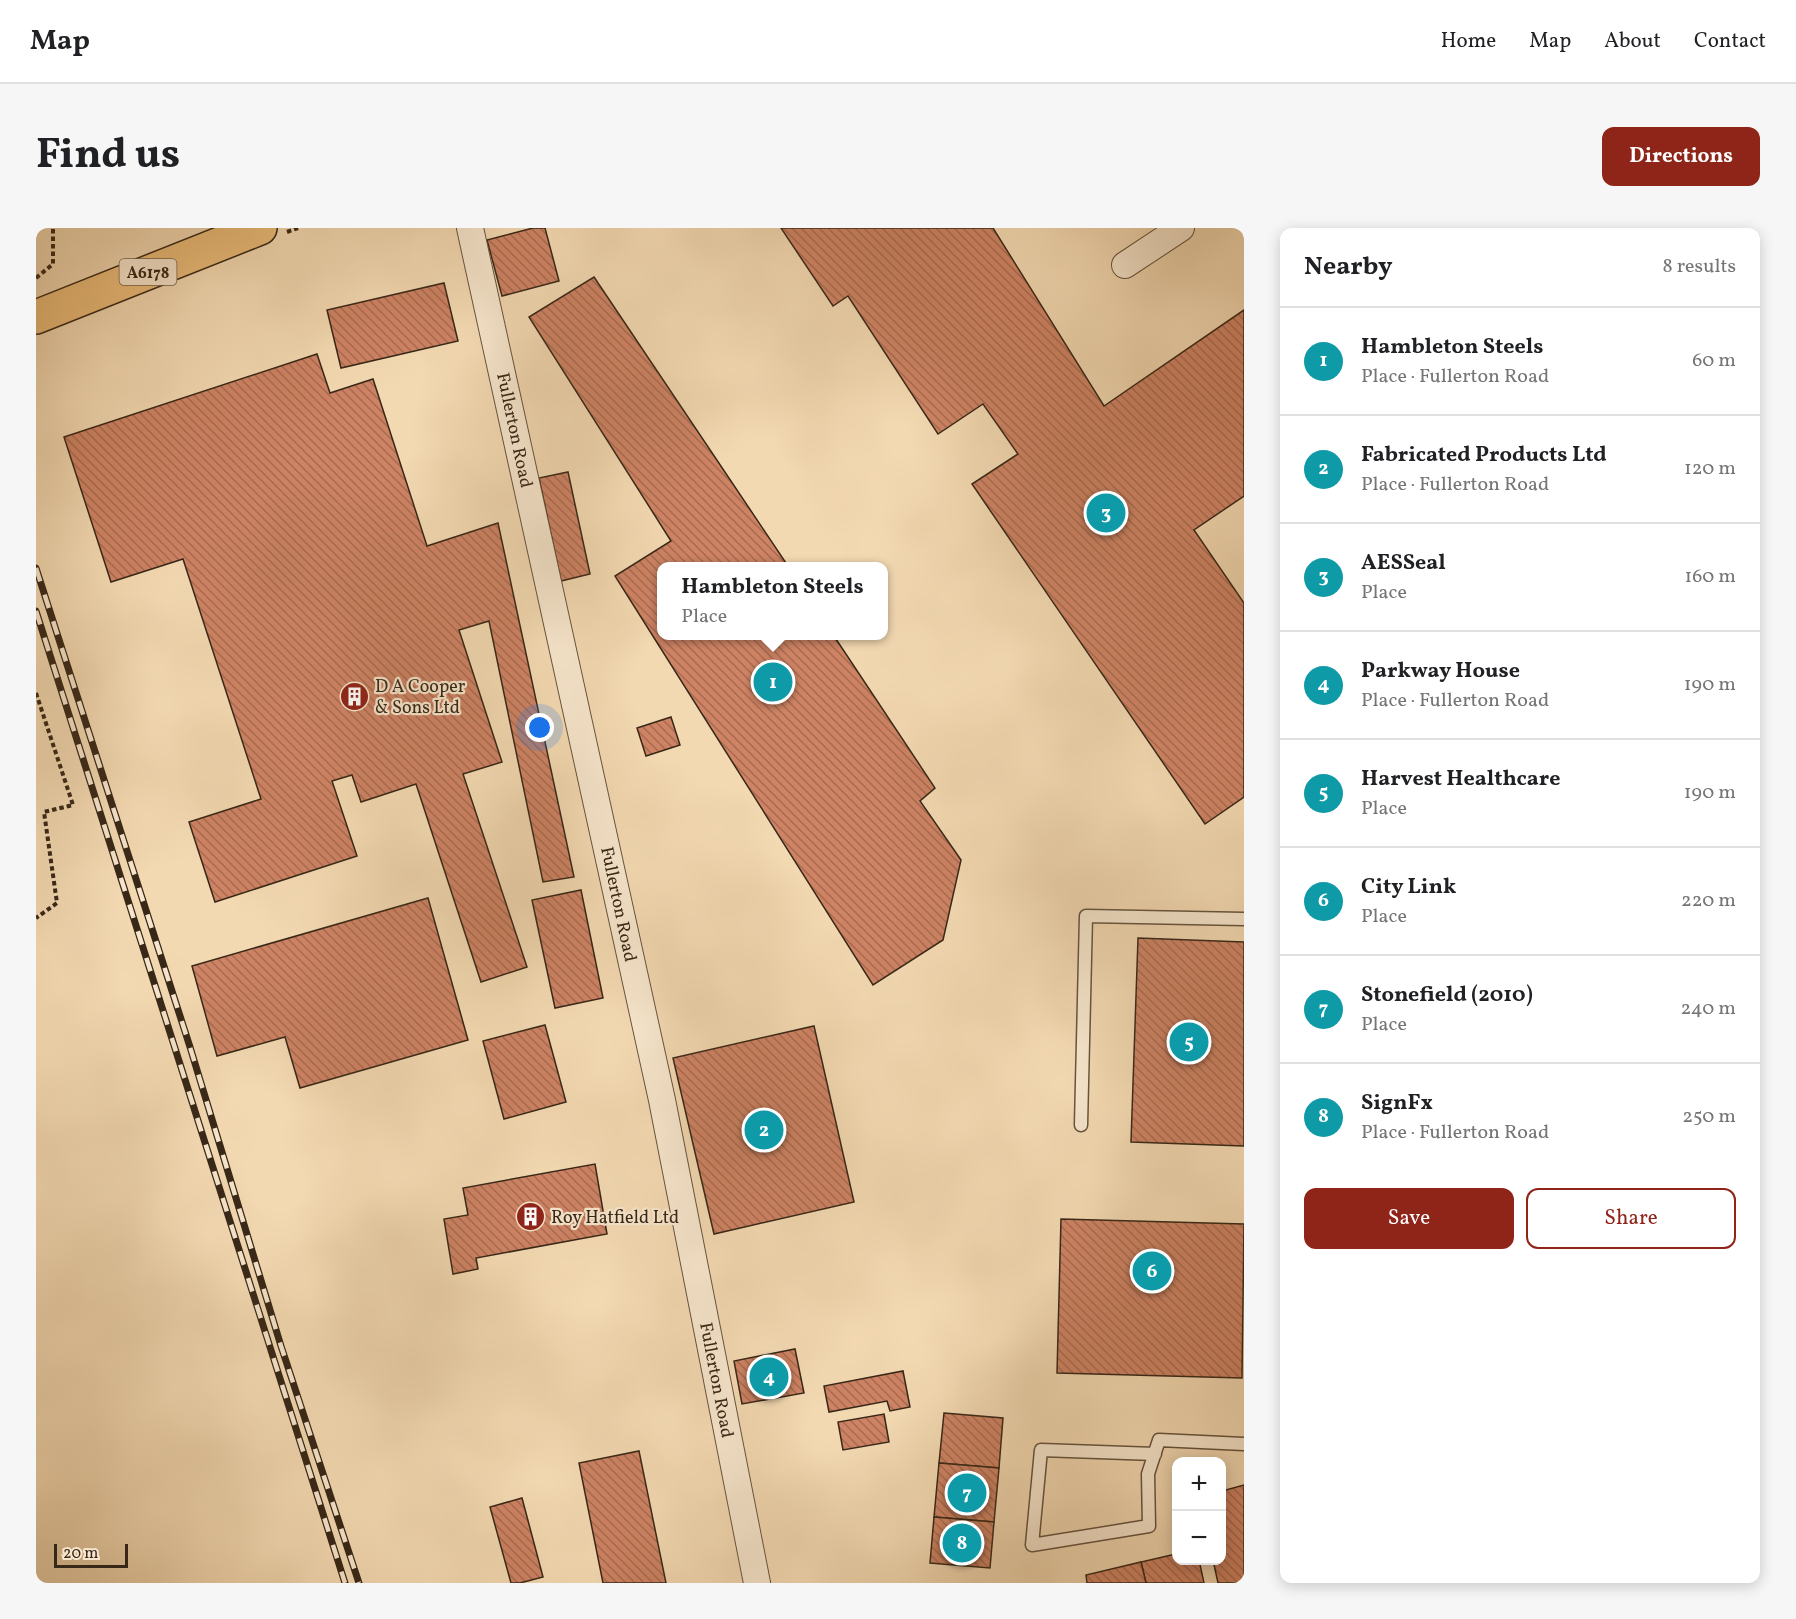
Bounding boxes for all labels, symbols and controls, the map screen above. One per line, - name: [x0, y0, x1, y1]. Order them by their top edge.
- text: Map: [30, 22, 90, 61]
- text: Home: [1441, 27, 1496, 56]
- text: Map: [1529, 27, 1571, 56]
- text: About: [1604, 27, 1661, 56]
- text: Contact: [1694, 27, 1766, 56]
- text: Find us: [36, 127, 180, 186]
- button: Directions: [1602, 127, 1760, 186]
- text: Nearby: [1304, 249, 1393, 285]
- text: 8 results: [1663, 253, 1736, 281]
- road number: A6178: [120, 259, 176, 285]
- text: Hambleton Steels: [1361, 332, 1543, 363]
- text: 1: [1319, 347, 1328, 375]
- text: 60 m: [1692, 347, 1736, 375]
- text: Place · Fullerton Road: [1361, 363, 1549, 391]
- street label: Fullerton Road: [489, 370, 538, 490]
- text: Fabricated Products Ltd: [1361, 440, 1607, 471]
- text: 2: [1318, 455, 1329, 483]
- text: 120 m: [1684, 455, 1736, 483]
- text: Place · Fullerton Road: [1361, 471, 1549, 499]
- pin: 3: [1086, 490, 1126, 536]
- text: AESSeal: [1361, 548, 1446, 579]
- popup: [657, 562, 888, 640]
- text: 3: [1318, 563, 1329, 591]
- text: 160 m: [1684, 563, 1736, 591]
- text: Hambleton Steels: [681, 572, 864, 603]
- text: Place: [1361, 579, 1407, 607]
- text: Place: [681, 603, 727, 631]
- text: Parkway House: [1361, 656, 1520, 687]
- pin: 1: [754, 660, 792, 704]
- text: 4: [1317, 671, 1330, 699]
- text: 190 m: [1684, 671, 1736, 699]
- place label: D A Cooper & Sons Ltd: [375, 675, 466, 721]
- building icon: D A Cooper & Sons Ltd: [338, 680, 370, 712]
- text: Place · Fullerton Road: [1361, 687, 1549, 715]
- your location: [525, 713, 554, 742]
- text: Harvest Healthcare: [1361, 764, 1560, 795]
- text: 5: [1319, 779, 1328, 807]
- text: 190 m: [1684, 779, 1736, 807]
- text: Place: [1361, 795, 1407, 823]
- street label: Fullerton Road: [593, 844, 642, 964]
- text: City Link: [1361, 872, 1456, 903]
- text: 6: [1318, 887, 1329, 915]
- text: 220 m: [1681, 887, 1736, 915]
- text: Place: [1361, 903, 1407, 931]
- text: Stonefield (2010): [1361, 980, 1533, 1011]
- text: 7: [1319, 995, 1328, 1023]
- text: 240 m: [1681, 995, 1736, 1023]
- text: Place: [1361, 1011, 1407, 1039]
- pin: 5: [1170, 1020, 1208, 1064]
- text: SignFx: [1361, 1088, 1433, 1119]
- text: 8: [1318, 1103, 1329, 1131]
- text: 250 m: [1682, 1103, 1736, 1131]
- pin: 2: [744, 1108, 784, 1152]
- text: Place · Fullerton Road: [1361, 1119, 1549, 1147]
- button: Save: [1304, 1188, 1514, 1249]
- button: Share: [1526, 1188, 1736, 1249]
- building icon: Roy Hatfield Ltd: [514, 1201, 546, 1233]
- place label: Roy Hatfield Ltd: [551, 1206, 679, 1231]
- pin: 6: [1132, 1248, 1172, 1294]
- street label: Fullerton Road: [692, 1320, 739, 1440]
- pin: 4: [750, 1354, 788, 1400]
- map controls: [1172, 1457, 1226, 1565]
- button: +: [1172, 1457, 1226, 1511]
- pin: 7: [948, 1470, 986, 1516]
- button: −: [1172, 1511, 1226, 1565]
- pin: 8: [942, 1520, 982, 1566]
- scale bar: [54, 1541, 128, 1568]
- text: 20 m: [63, 1543, 98, 1565]

